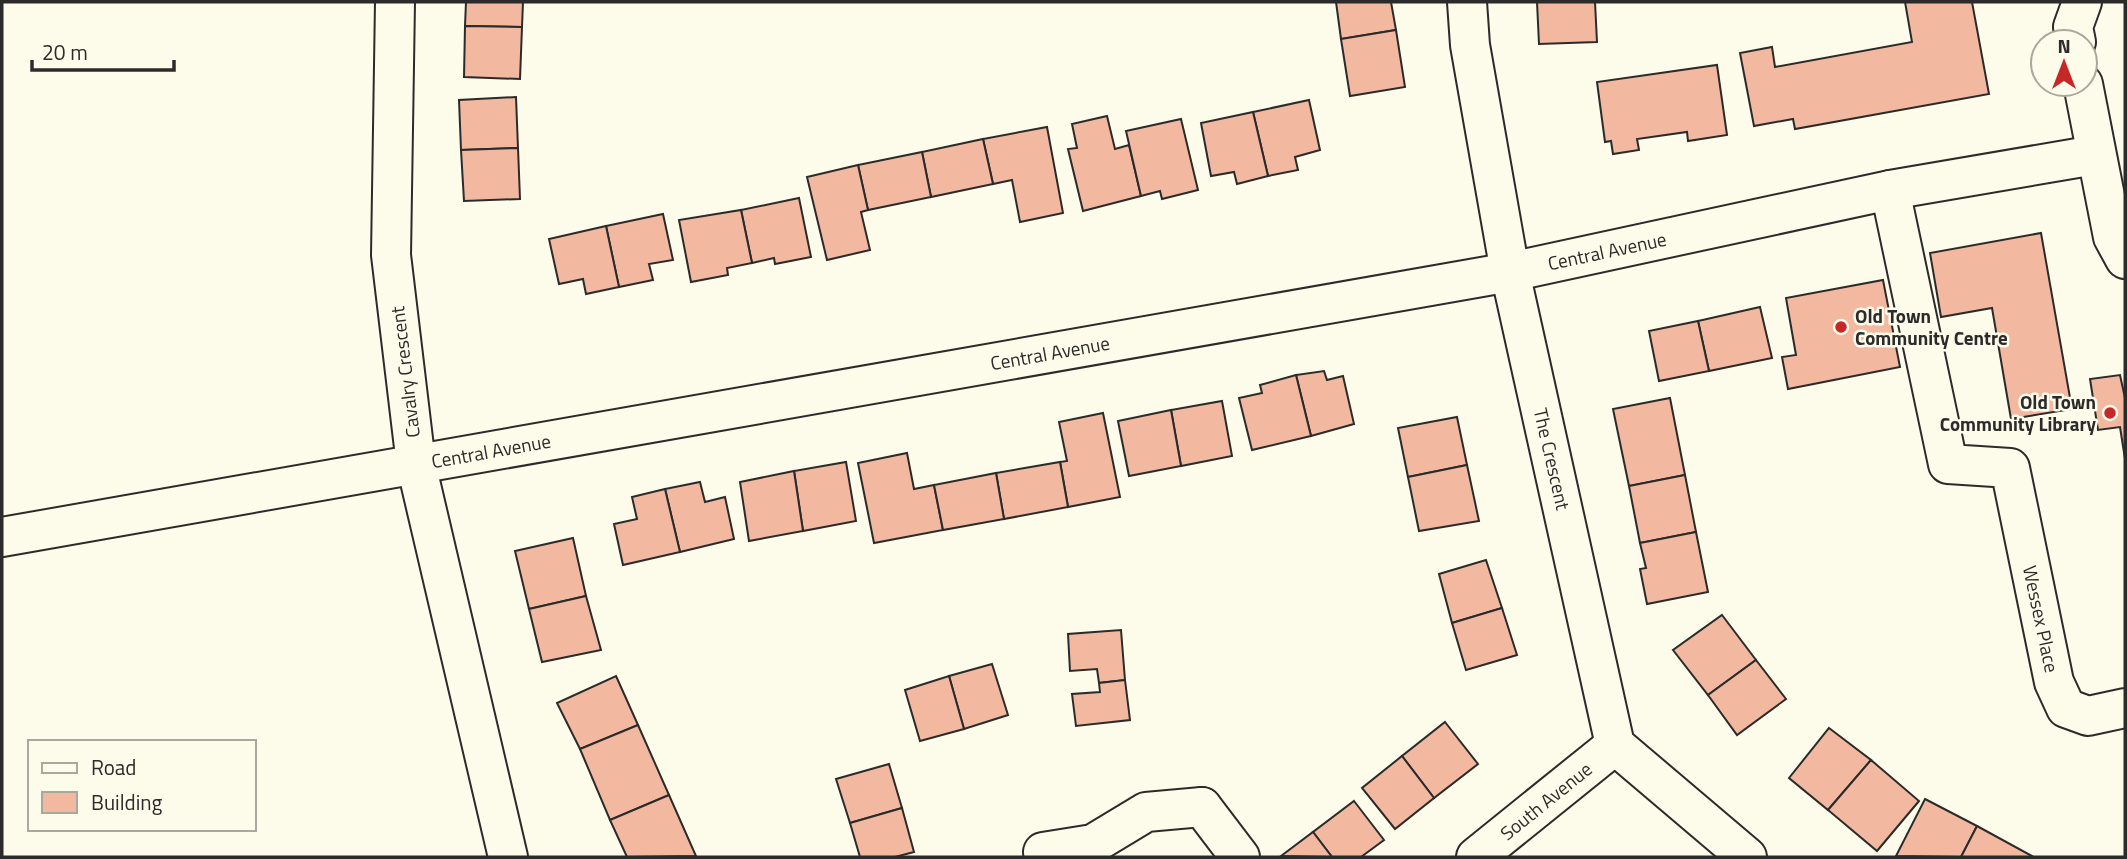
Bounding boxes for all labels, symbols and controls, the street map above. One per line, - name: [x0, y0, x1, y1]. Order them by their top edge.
- scale bar: [32, 28, 173, 72]
- north arrow: [2029, 28, 2099, 98]
- text: N: [2057, 31, 2071, 60]
- text: 20 m: [42, 36, 88, 68]
- street label: Central Avenue: [1545, 224, 1669, 277]
- place label: Old Town Community Centre: [1855, 301, 2008, 352]
- street label: Cavalry Crescent: [382, 304, 427, 439]
- marker: Old Town Community Centre: [1833, 319, 1849, 335]
- street label: Central Avenue: [988, 328, 1112, 377]
- place label: Old Town Community Library: [1940, 387, 2096, 438]
- street label: The Crescent: [1527, 405, 1578, 513]
- marker: Old Town Community Library: [2102, 405, 2118, 421]
- street label: Central Avenue: [429, 426, 553, 475]
- street label: Wessex Place: [2016, 563, 2067, 675]
- legend: [28, 740, 256, 831]
- text: Road: [91, 751, 136, 783]
- street label: South Avenue: [1493, 754, 1598, 847]
- text: Building: [91, 786, 163, 818]

